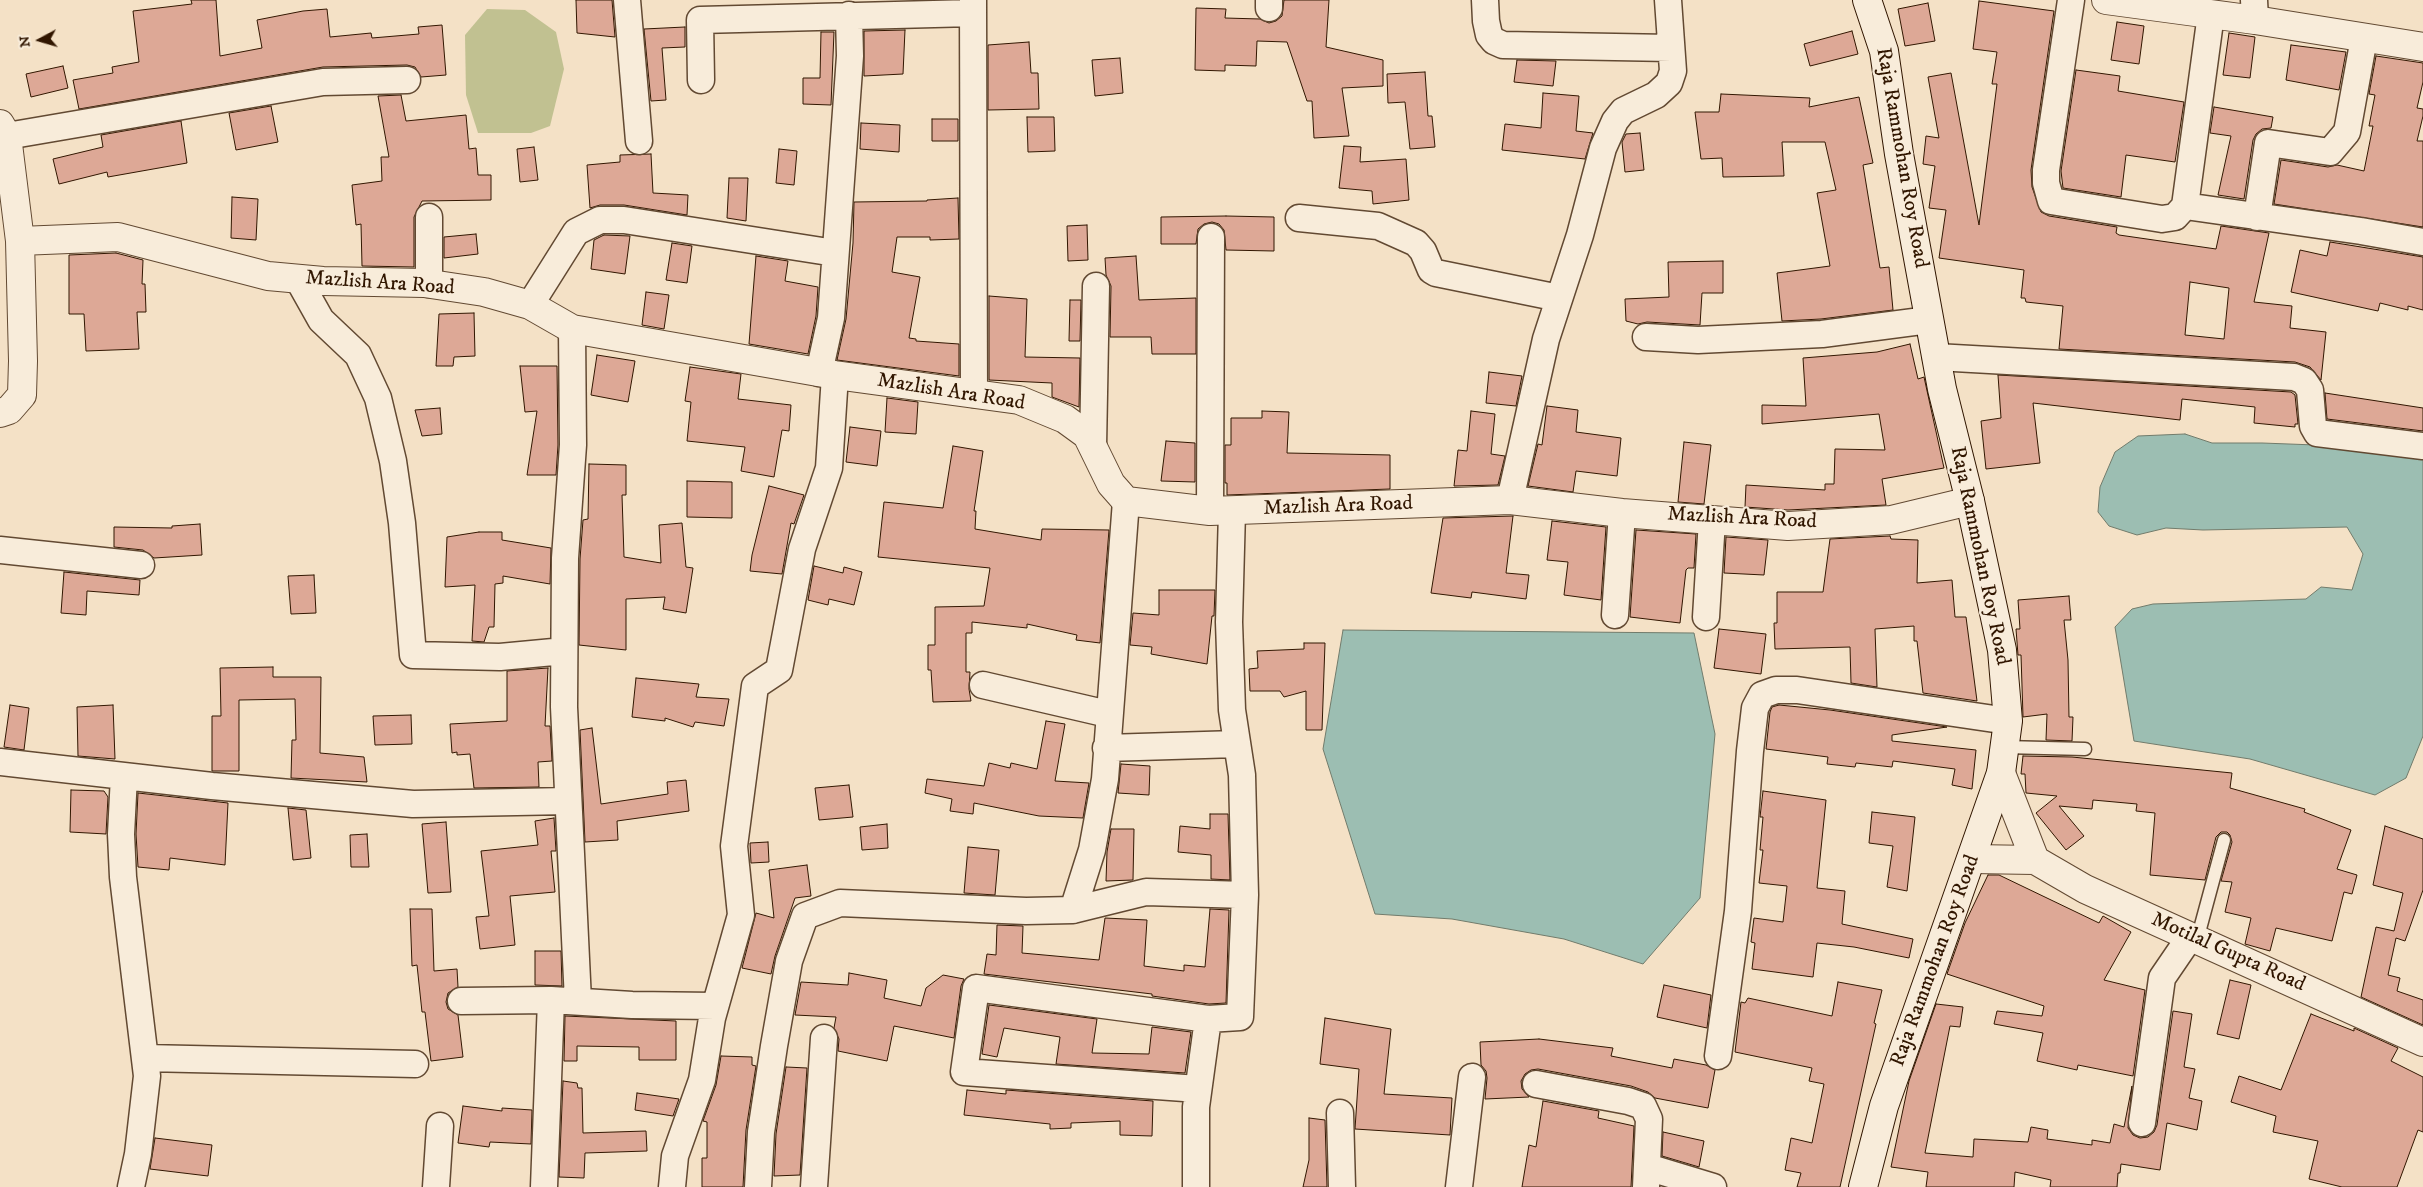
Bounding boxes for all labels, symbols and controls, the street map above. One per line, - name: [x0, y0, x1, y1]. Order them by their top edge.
- north arrow: [15, 15, 65, 65]
- text: N: [16, 35, 35, 48]
- street label: Raja Rammohan Roy Road: [1869, 46, 1933, 270]
- street label: Mazlish Ara Road: [305, 266, 455, 302]
- street label: Mazlish Ara Road: [875, 369, 1027, 417]
- street label: Raja Rammohan Roy Road: [1943, 444, 2015, 668]
- street label: Mazlish Ara Road: [1263, 492, 1413, 522]
- street label: Mazlish Ara Road: [1667, 503, 1817, 535]
- street label: Raja Rammohan Roy Road: [1886, 852, 1986, 1070]
- street label: Motilal Gupta Road: [2147, 908, 2309, 998]

